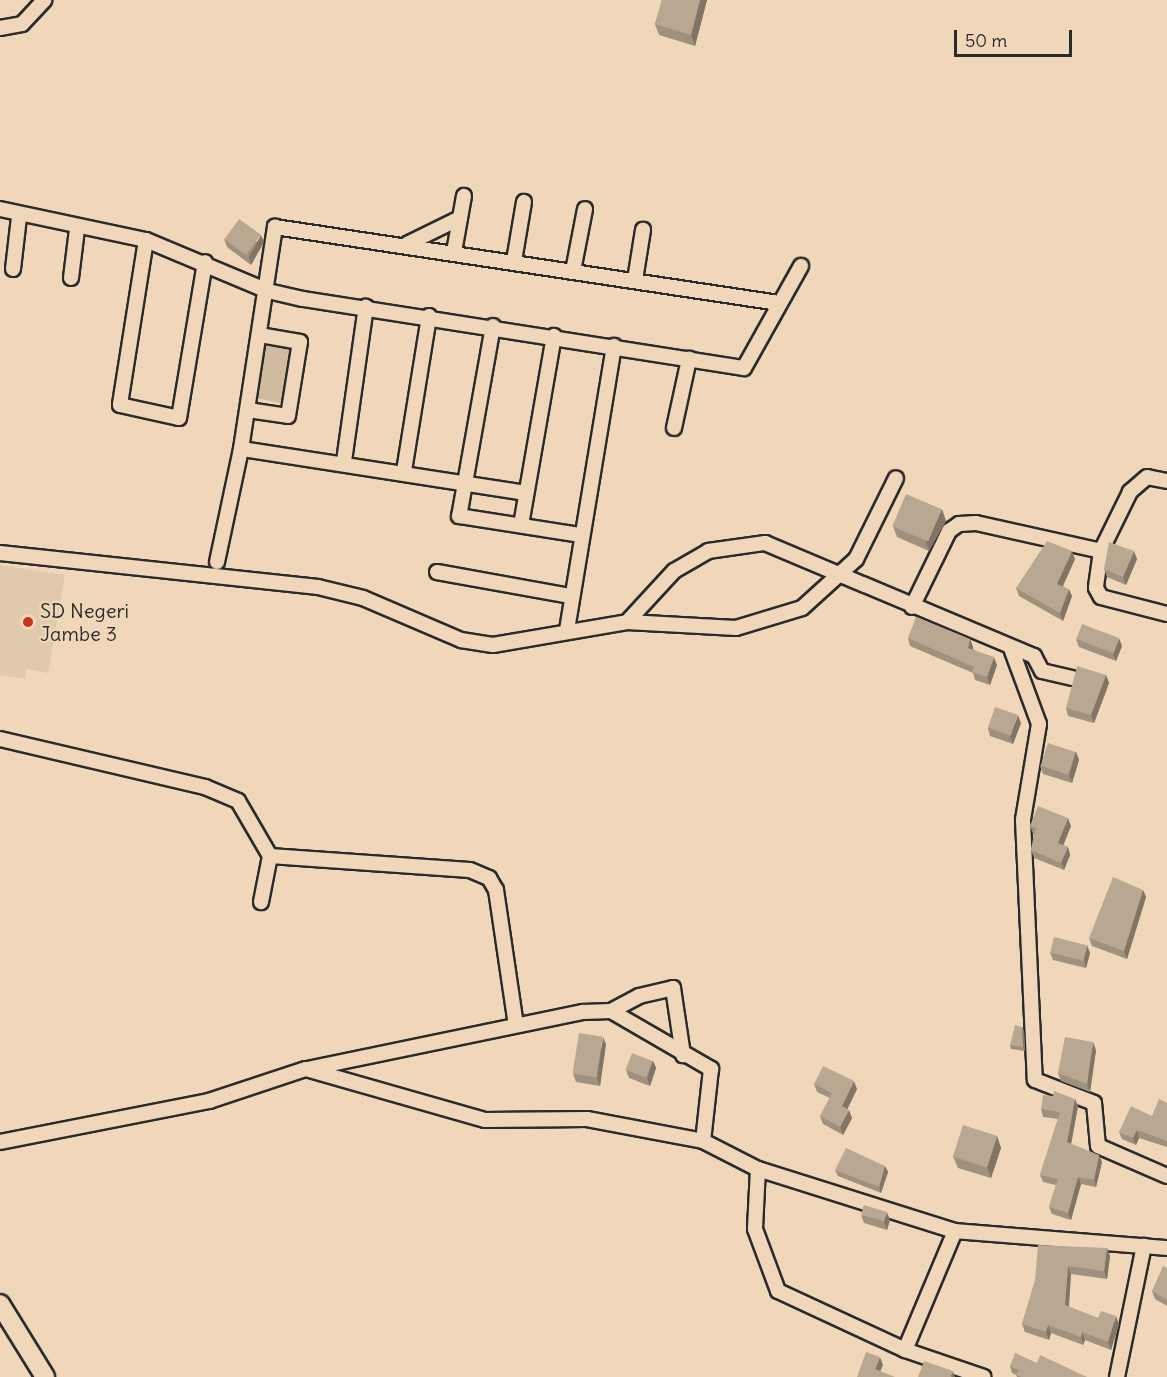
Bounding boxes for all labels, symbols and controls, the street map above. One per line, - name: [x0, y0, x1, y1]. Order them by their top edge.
- scale bar: [957, 18, 1076, 56]
- text: 50 m: [965, 29, 1007, 52]
- place label: SD Negeri Jambe 3: [40, 598, 129, 645]
- marker: SD Negeri Jambe 3: [21, 615, 35, 629]

